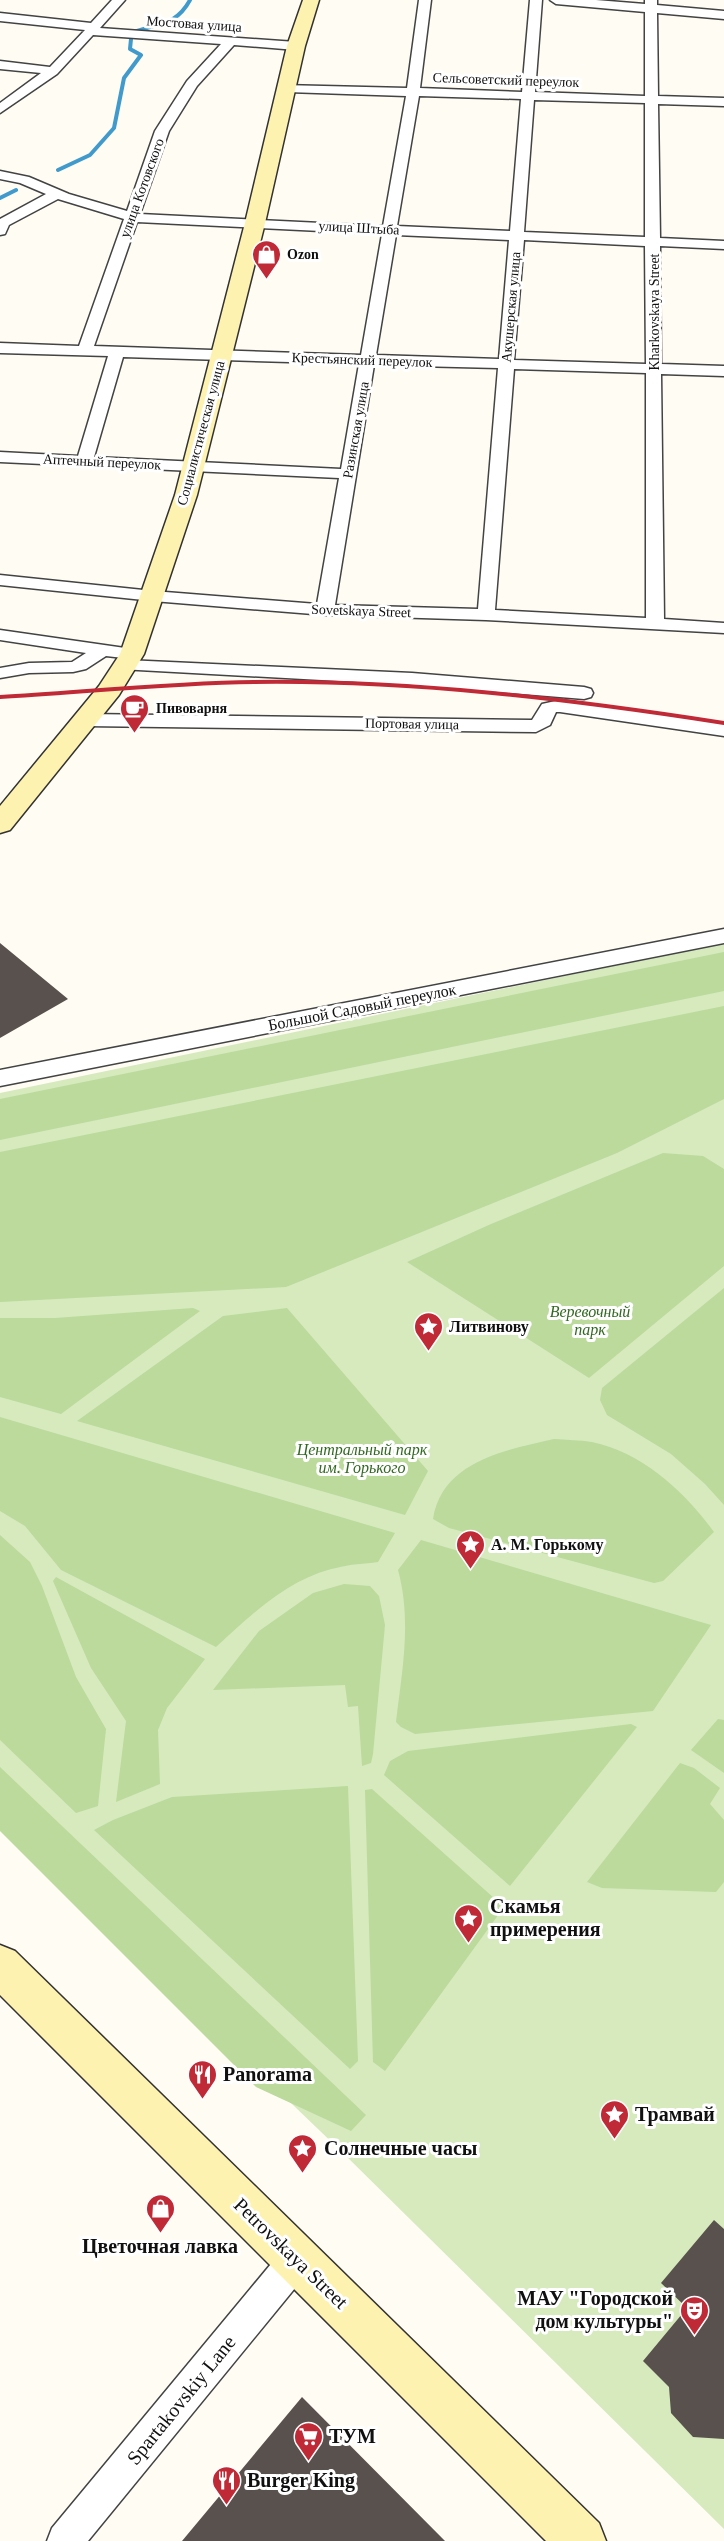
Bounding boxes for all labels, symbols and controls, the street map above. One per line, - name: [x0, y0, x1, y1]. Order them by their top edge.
- street label: Мостовая улица: [146, 13, 243, 35]
- street label: Сельсоветский переулок: [432, 70, 580, 90]
- street label: улица Котовского: [117, 136, 167, 240]
- street label: улица Штыба: [318, 218, 401, 238]
- shop icon: Ozon: [250, 238, 282, 280]
- place label: Ozon: [287, 247, 319, 262]
- street label: Акушерская улица: [499, 250, 523, 363]
- street label: Kharkovskaya Street: [647, 253, 662, 371]
- street label: Крестьянский переулок: [291, 350, 433, 370]
- street label: Социалистическая улица: [174, 358, 228, 507]
- street label: Разинская улица: [340, 380, 372, 480]
- street label: Аптечный переулок: [43, 451, 162, 473]
- street label: Sovetskaya Street: [311, 602, 411, 620]
- cafe icon: Пивоварня: [119, 692, 151, 734]
- place label: Пивоварня: [156, 701, 227, 716]
- street label: Портовая улица: [365, 716, 460, 732]
- street label: Большой Садовый переулок: [266, 980, 458, 1035]
- park label: Веревочный парк: [550, 1303, 630, 1339]
- place icon: Литвинову: [412, 1310, 444, 1352]
- place label: Литвинову: [449, 1318, 529, 1336]
- park label: Центральный парк им. Горького: [296, 1441, 428, 1477]
- place icon: А. М. Горькому: [454, 1528, 486, 1570]
- place label: А. М. Горькому: [491, 1536, 603, 1554]
- place label: Скамья примерения: [490, 1895, 601, 1941]
- place icon: Скамья примерения: [453, 1902, 485, 1944]
- restaurant icon: Panorama: [186, 2058, 218, 2100]
- place label: Panorama: [223, 2063, 312, 2085]
- place icon: Трамвай: [598, 2098, 630, 2140]
- place label: Трамвай: [635, 2103, 715, 2126]
- place icon: Солнечные часы: [287, 2132, 319, 2174]
- place label: Солнечные часы: [324, 2137, 478, 2159]
- shop icon: Цветочная лавка: [144, 2192, 176, 2234]
- street label: Petrovskaya Street: [229, 2193, 353, 2314]
- place label: Цветочная лавка: [82, 2235, 238, 2258]
- place label: МАУ "Городской дом культуры": [517, 2287, 673, 2333]
- theatre icon: МАУ "Городской дом культуры": [678, 2294, 710, 2336]
- street label: Spartakovskiy Lane: [122, 2331, 241, 2469]
- supermarket icon: ТУМ: [292, 2420, 324, 2462]
- place label: ТУМ: [329, 2425, 376, 2447]
- restaurant icon: Burger King: [210, 2464, 242, 2506]
- place label: Burger King: [247, 2469, 355, 2492]

